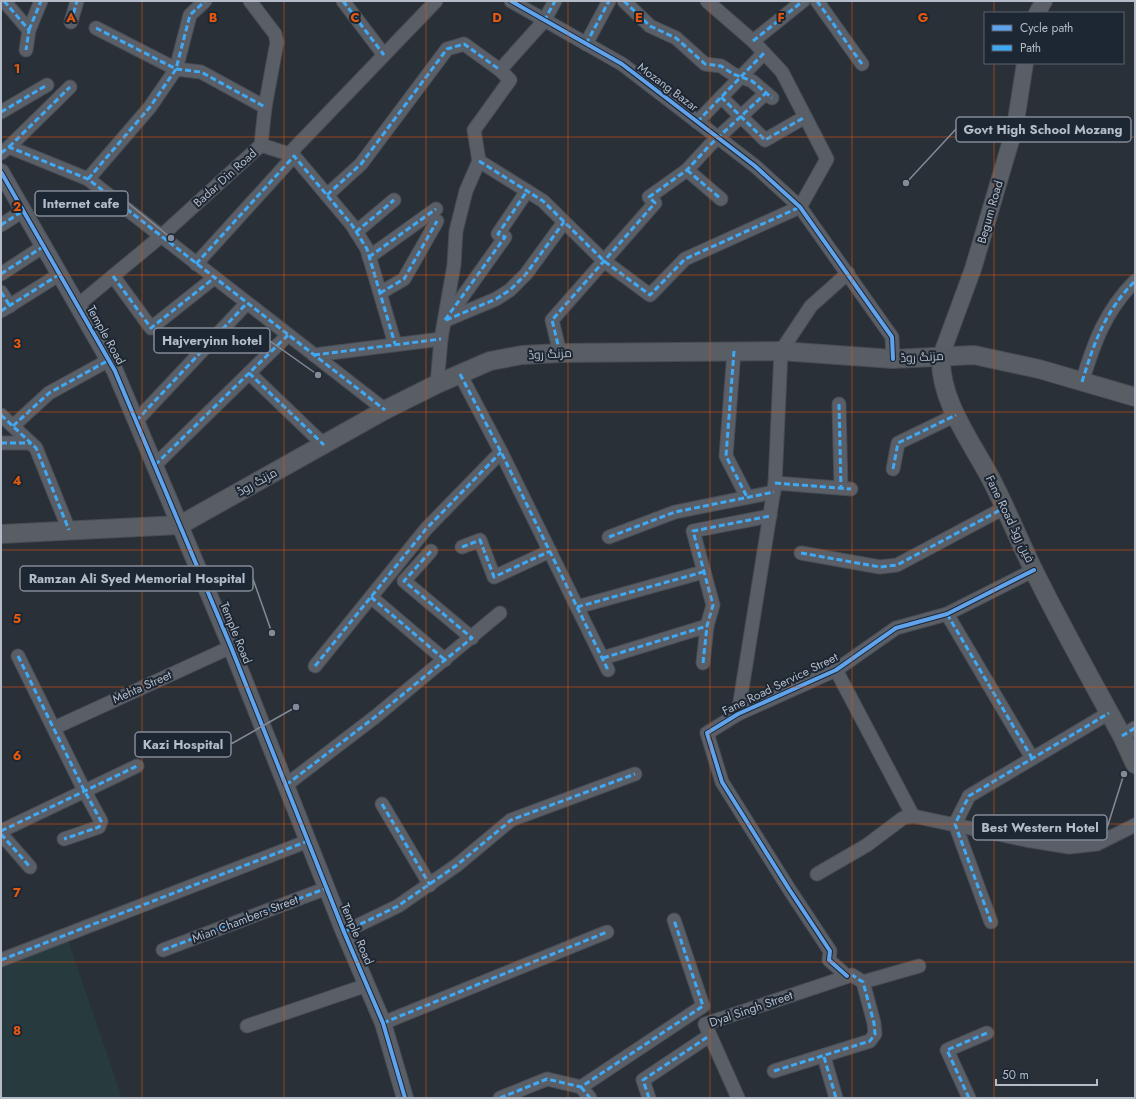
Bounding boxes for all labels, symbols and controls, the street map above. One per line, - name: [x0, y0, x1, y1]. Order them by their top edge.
- text: A: [65, 8, 76, 27]
- text: B: [209, 8, 218, 27]
- text: C: [350, 8, 360, 27]
- text: D: [492, 8, 502, 27]
- text: E: [635, 8, 643, 27]
- text: F: [777, 8, 785, 27]
- text: G: [918, 8, 929, 27]
- legend: [984, 12, 1124, 64]
- text: Cycle path: [1020, 19, 1073, 37]
- text: Path: [1020, 39, 1041, 57]
- street label: Mozang Bazar: [634, 58, 703, 116]
- text: 1: [14, 59, 20, 78]
- callout: Govt High School Mozang: [956, 117, 1131, 142]
- text: Govt High School Mozang: [964, 120, 1123, 139]
- street label: Badar Din Road: [189, 145, 261, 211]
- street label: Begum Road: [972, 178, 1008, 246]
- callout: Internet cafe: [35, 191, 128, 216]
- text: Internet cafe: [43, 194, 120, 213]
- text: 2: [13, 197, 21, 216]
- street label: Temple Road: [82, 302, 130, 368]
- callout: Hajveryinn hotel: [154, 328, 270, 353]
- text: Hajveryinn hotel: [162, 331, 262, 350]
- text: 3: [13, 334, 21, 353]
- street label: مزنگ روڈ: [528, 344, 572, 364]
- street label: مزنگ روڈ: [900, 347, 944, 367]
- street label: مزنگ روڈ: [234, 464, 280, 500]
- text: 4: [12, 471, 22, 490]
- street label: Fane Road فین روڈ: [981, 472, 1039, 566]
- callout: Ramzan Ali Syed Memorial Hospital: [20, 566, 253, 591]
- text: Ramzan Ali Syed Memorial Hospital: [29, 569, 245, 588]
- street label: Temple Road: [215, 599, 257, 667]
- text: 5: [13, 609, 21, 628]
- street label: Fane Road Service Street: [719, 648, 841, 720]
- street label: Mehta Street: [110, 666, 175, 708]
- callout: Kazi Hospital: [135, 732, 231, 757]
- text: Kazi Hospital: [143, 735, 223, 754]
- text: 6: [13, 746, 22, 765]
- callout: Best Western Hotel: [973, 815, 1107, 840]
- text: Best Western Hotel: [981, 818, 1099, 837]
- text: 7: [13, 883, 21, 902]
- street label: Mian Chambers Street: [189, 890, 301, 948]
- street label: Temple Road: [336, 900, 378, 968]
- street label: Dyal Singh Street: [707, 986, 795, 1032]
- text: 8: [13, 1021, 21, 1040]
- scale bar: [996, 1061, 1097, 1087]
- text: 50 m: [1002, 1066, 1029, 1084]

